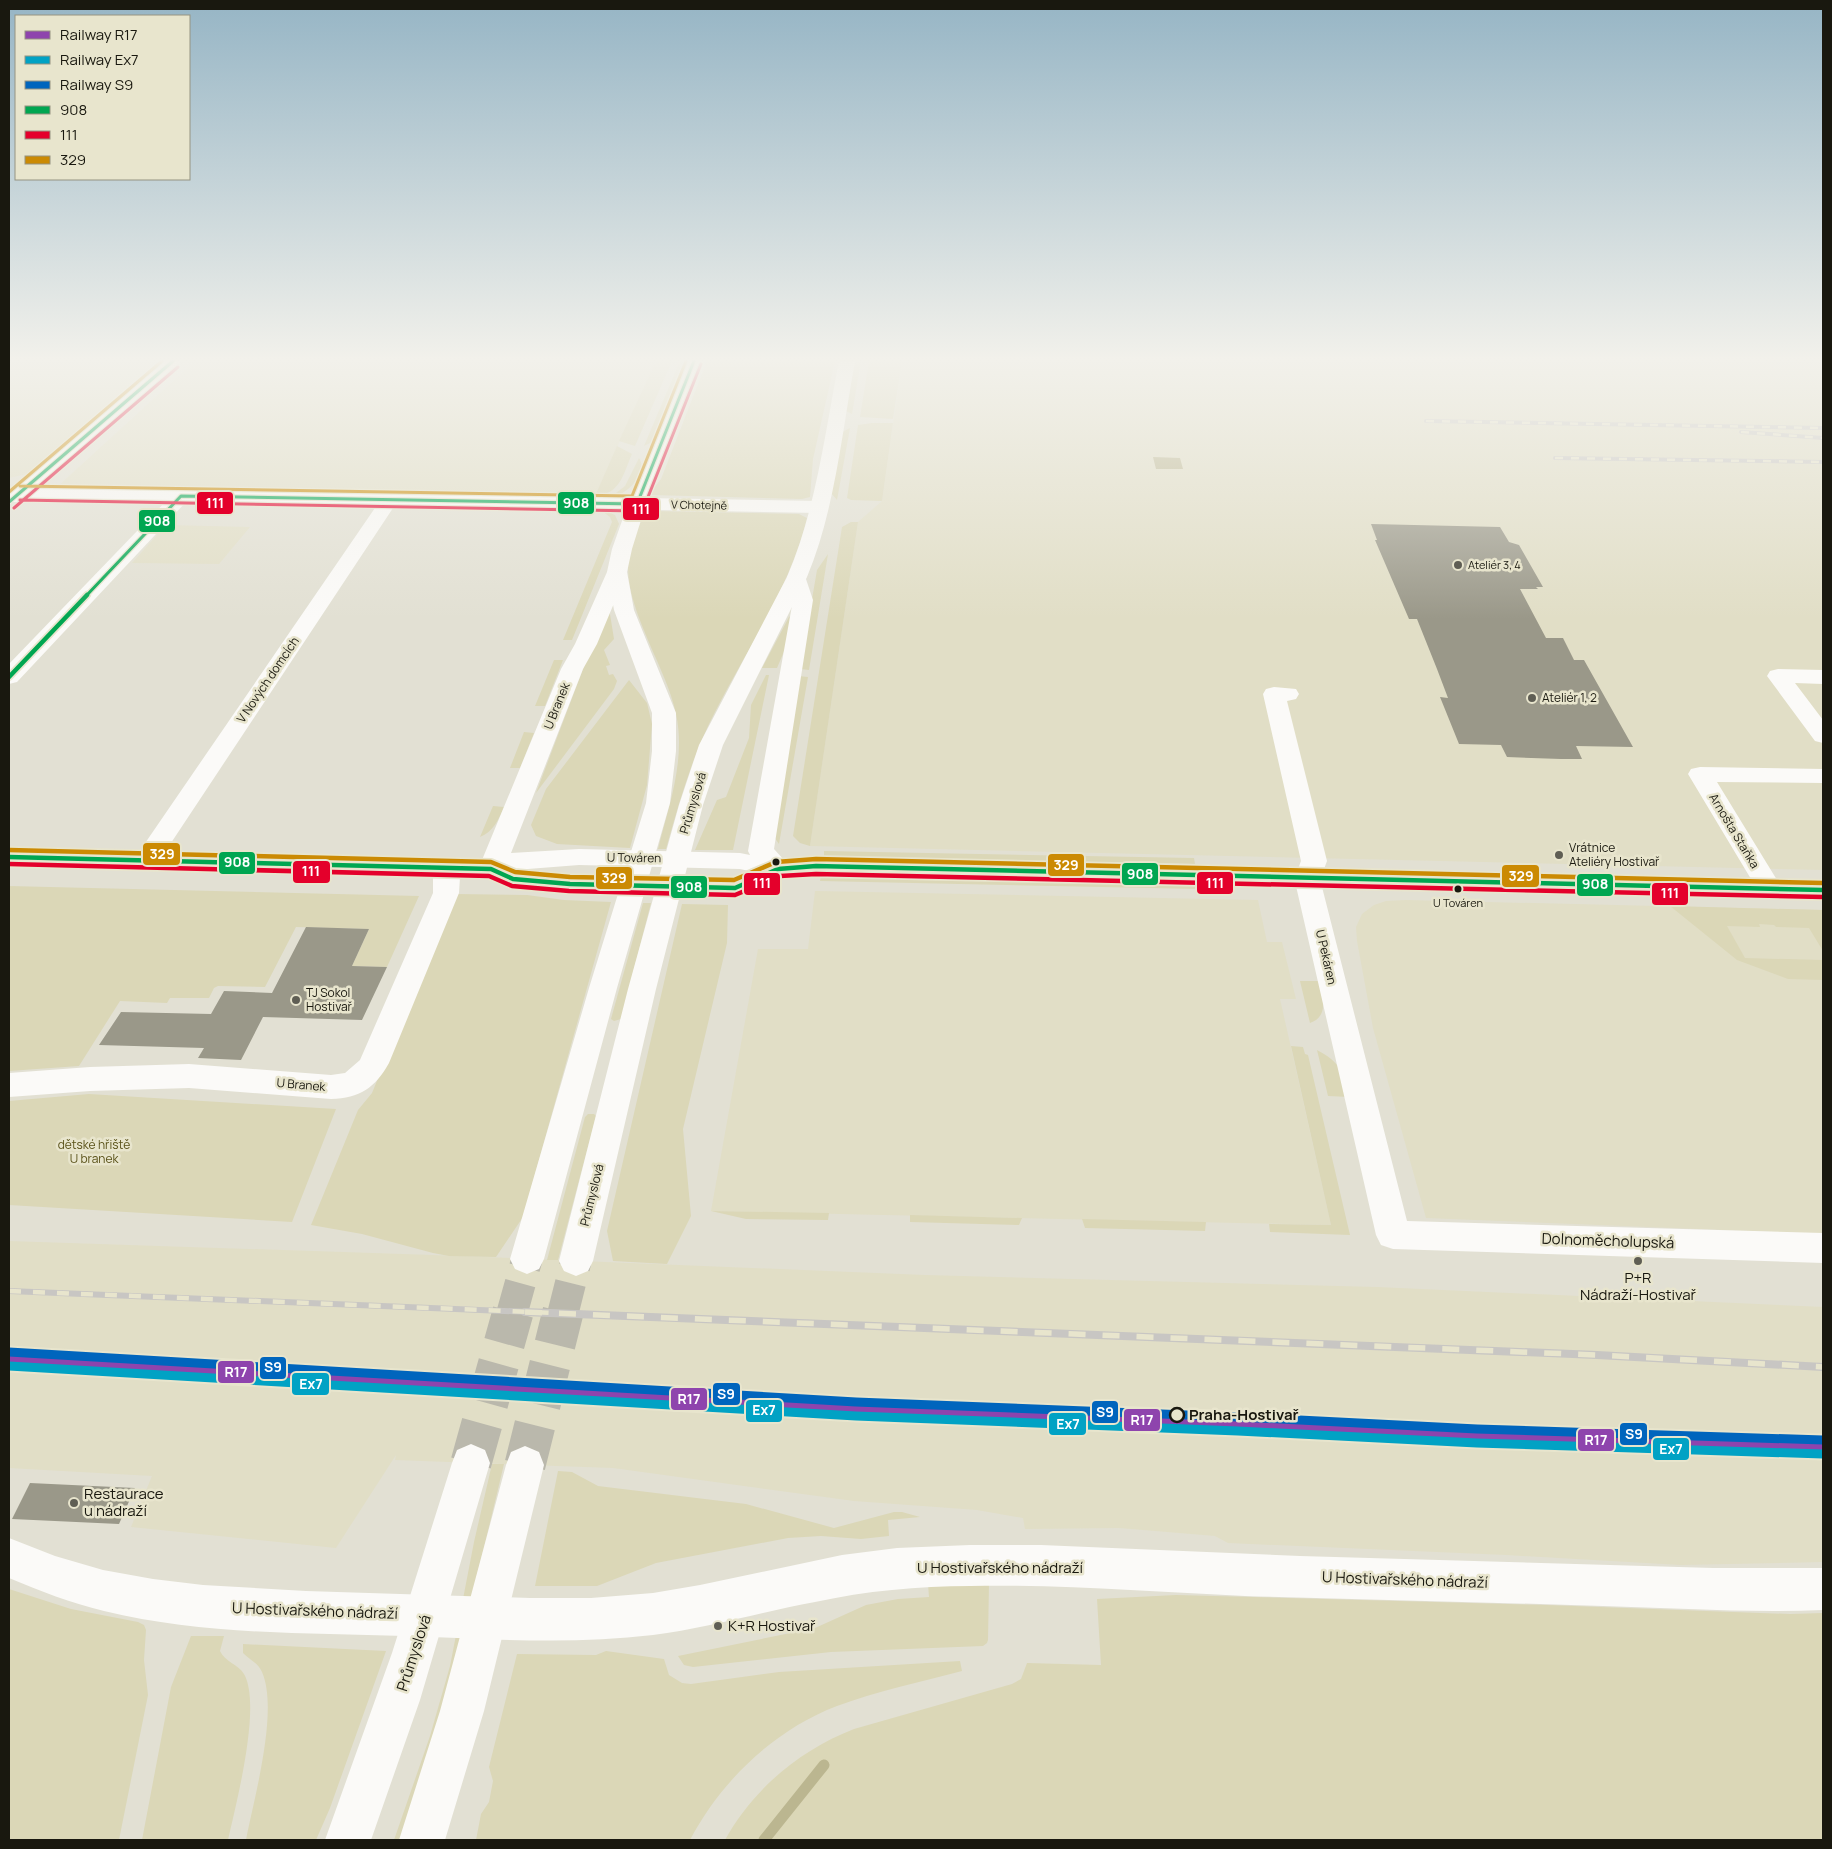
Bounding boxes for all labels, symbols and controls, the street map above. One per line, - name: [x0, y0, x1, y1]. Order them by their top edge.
- legend: [15, 15, 190, 180]
- text: Railway R17: [60, 24, 138, 45]
- text: Railway Ex7: [60, 49, 139, 70]
- text: Railway S9: [60, 74, 133, 95]
- text: 908: [60, 99, 87, 120]
- text: 111: [60, 124, 78, 145]
- text: 329: [60, 149, 86, 170]
- line badge: 111: [196, 491, 234, 515]
- line badge: 908: [557, 491, 595, 515]
- text: 111: [206, 493, 224, 512]
- text: 908: [563, 493, 589, 512]
- line badge: 111: [622, 497, 660, 521]
- street label: V Chotejně: [671, 497, 728, 512]
- text: 111: [632, 499, 650, 518]
- line badge: 908: [138, 509, 176, 533]
- text: 908: [144, 511, 170, 530]
- place label: Ateliér 3, 4: [1468, 557, 1521, 572]
- marker: Ateliér 3, 4: [1452, 559, 1464, 571]
- street label: V Nových domcích: [232, 633, 303, 726]
- street label: U Branek: [539, 679, 574, 732]
- place label: Ateliér 1, 2: [1542, 689, 1597, 706]
- marker: Ateliér 1, 2: [1526, 692, 1538, 704]
- street label: Průmyslová: [675, 770, 710, 836]
- street label: Arnošta Staňka: [1705, 790, 1764, 871]
- place label: Vrátnice Ateliéry Hostivař: [1569, 839, 1660, 870]
- line badge: 329: [142, 842, 181, 866]
- text: 329: [149, 844, 175, 863]
- street label: U Továren: [607, 849, 661, 866]
- marker: Vrátnice Ateliéry Hostivař: [1553, 849, 1565, 861]
- line badge: 908: [218, 851, 256, 875]
- text: 908: [224, 852, 250, 871]
- line badge: 329: [1047, 853, 1085, 877]
- text: 329: [1053, 855, 1079, 874]
- unlabelled marker: [771, 857, 781, 867]
- line badge: 111: [292, 860, 331, 884]
- text: 111: [302, 861, 320, 880]
- line badge: 908: [1121, 862, 1159, 886]
- text: 908: [1127, 864, 1153, 883]
- line badge: 329: [1501, 864, 1540, 888]
- line badge: 329: [595, 866, 633, 890]
- text: 329: [1508, 866, 1534, 885]
- text: 329: [601, 868, 627, 887]
- line badge: 111: [1196, 871, 1234, 895]
- line badge: 111: [743, 872, 781, 896]
- text: 111: [753, 873, 771, 892]
- text: 111: [1206, 873, 1224, 892]
- line badge: 908: [1576, 873, 1614, 897]
- text: 908: [1582, 874, 1608, 893]
- line badge: 908: [670, 875, 708, 899]
- text: 908: [676, 877, 702, 896]
- line badge: 111: [1651, 882, 1689, 906]
- text: 111: [1661, 883, 1679, 902]
- marker: U Továren: [1453, 884, 1463, 894]
- place label: U Továren: [1433, 895, 1483, 910]
- street label: U Pekáren: [1312, 928, 1341, 986]
- place label: TJ Sokol Hostivař: [306, 984, 353, 1015]
- marker: TJ Sokol Hostivař: [290, 994, 302, 1006]
- street label: U Branek: [276, 1074, 327, 1095]
- park label: dětské hřiště U branek: [58, 1136, 130, 1167]
- street label: Průmyslová: [576, 1162, 607, 1228]
- street label: Dolnoměcholupská: [1541, 1228, 1675, 1253]
- marker: P+R Nádraží-Hostivař: [1632, 1255, 1644, 1267]
- place label: P+R Nádraží-Hostivař: [1580, 1267, 1697, 1305]
- line badge: S9: [259, 1356, 287, 1380]
- text: S9: [264, 1357, 282, 1376]
- line badge: R17: [217, 1360, 255, 1384]
- text: R17: [225, 1362, 247, 1381]
- line badge: Ex7: [291, 1372, 330, 1396]
- text: Ex7: [299, 1374, 323, 1393]
- line badge: S9: [712, 1382, 741, 1406]
- text: S9: [717, 1384, 735, 1403]
- line badge: R17: [670, 1387, 708, 1411]
- text: R17: [678, 1389, 700, 1408]
- line badge: Ex7: [745, 1399, 783, 1423]
- text: Ex7: [752, 1400, 776, 1419]
- line badge: S9: [1091, 1400, 1119, 1424]
- text: S9: [1096, 1402, 1114, 1421]
- place label: Praha-Hostivař: [1189, 1404, 1300, 1425]
- marker: Praha-Hostivař: [1169, 1407, 1185, 1423]
- line badge: R17: [1123, 1408, 1161, 1432]
- text: R17: [1131, 1410, 1153, 1429]
- line badge: Ex7: [1048, 1412, 1087, 1436]
- text: Ex7: [1056, 1414, 1080, 1433]
- line badge: S9: [1619, 1422, 1648, 1446]
- text: S9: [1625, 1424, 1643, 1443]
- line badge: R17: [1577, 1428, 1615, 1452]
- text: R17: [1585, 1430, 1607, 1449]
- line badge: Ex7: [1652, 1437, 1690, 1461]
- text: Ex7: [1659, 1439, 1683, 1458]
- place label: Restaurace u nádraží: [84, 1483, 164, 1521]
- marker: Restaurace u nádraží: [68, 1497, 80, 1509]
- street label: U Hostivařského nádraží: [917, 1557, 1084, 1578]
- street label: U Hostivařského nádraží: [1322, 1566, 1489, 1593]
- street label: U Hostivařského nádraží: [232, 1597, 399, 1624]
- street label: Průmyslová: [391, 1612, 436, 1694]
- place label: K+R Hostivař: [728, 1615, 816, 1636]
- marker: K+R Hostivař: [712, 1620, 724, 1632]

